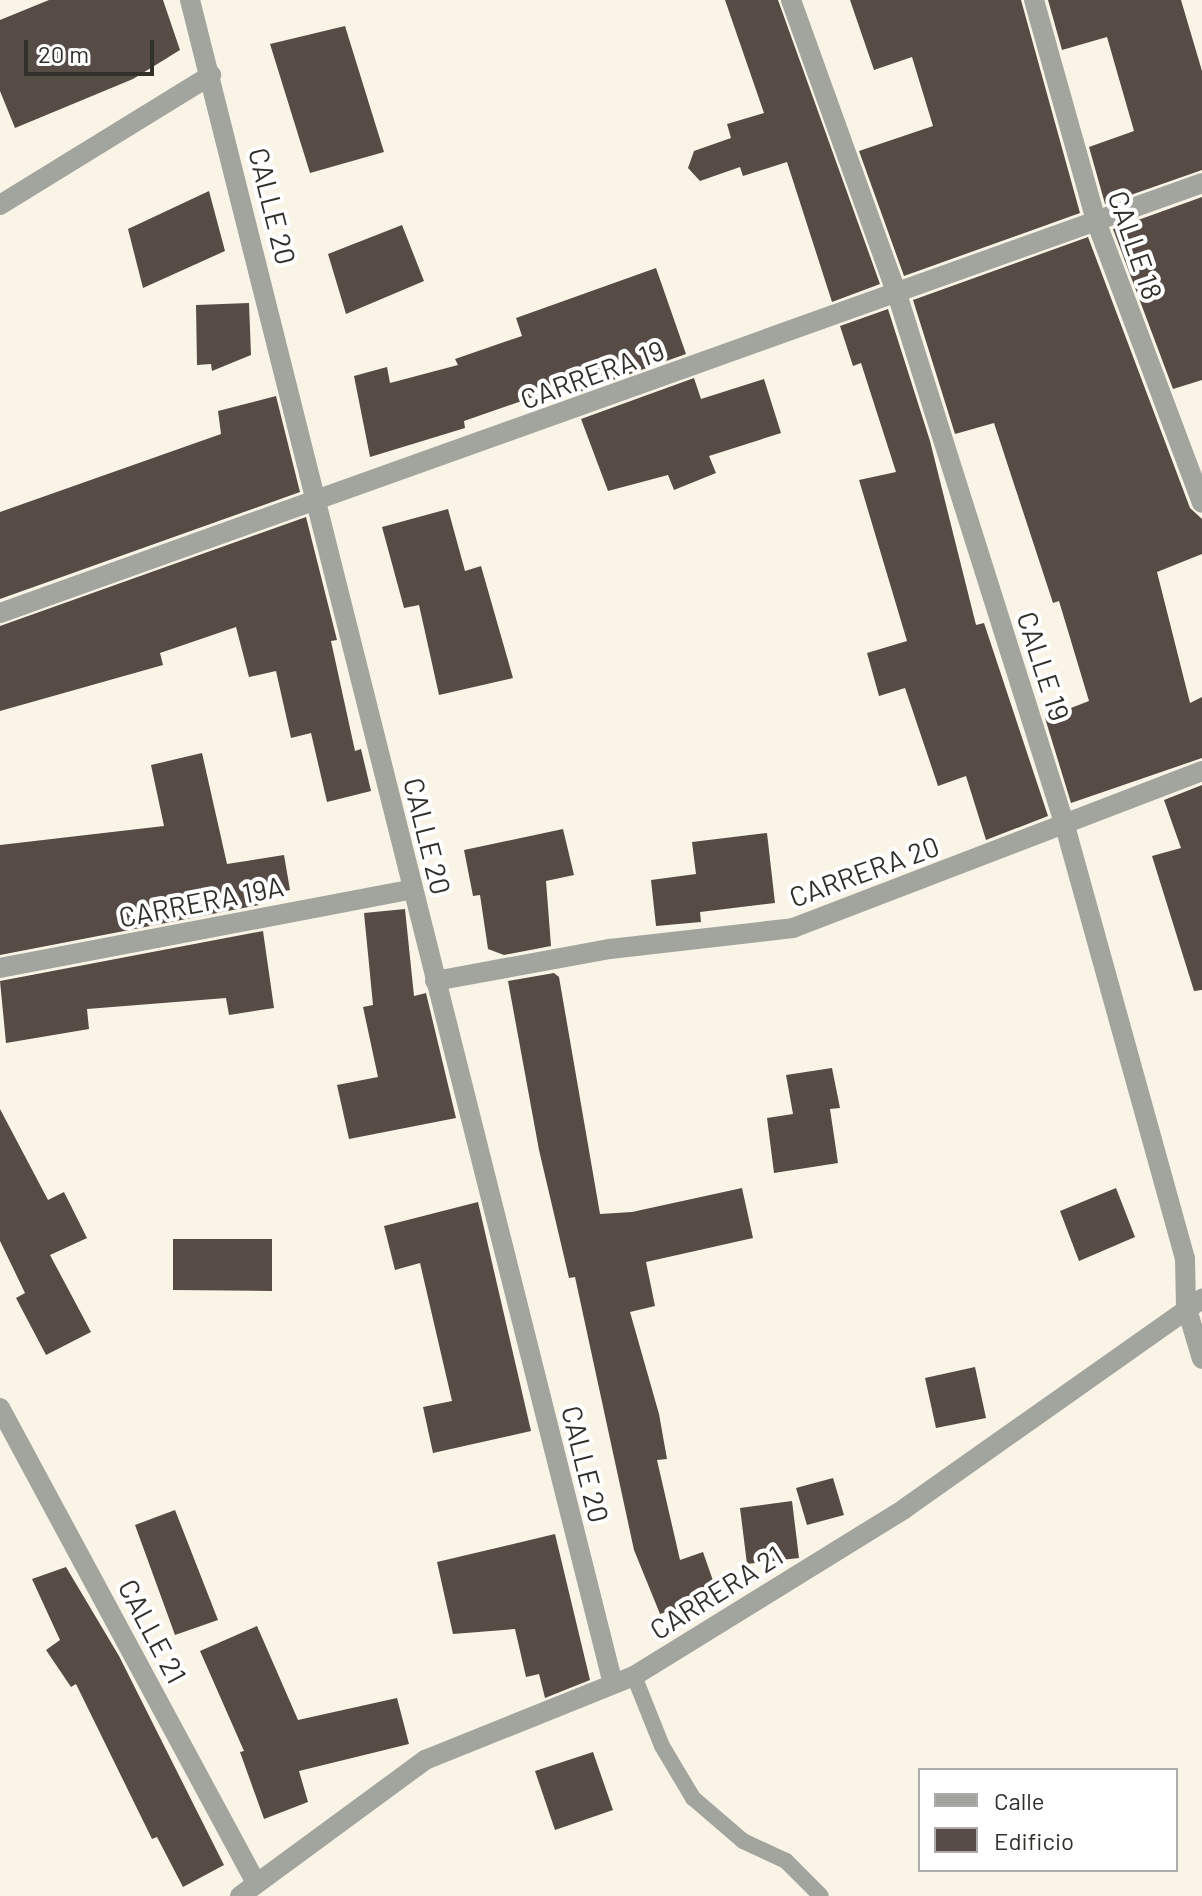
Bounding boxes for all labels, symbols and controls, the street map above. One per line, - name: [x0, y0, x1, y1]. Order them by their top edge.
- scale bar: [28, 24, 158, 74]
- text: 20 m: [38, 39, 89, 68]
- street label: CALLE 20: [242, 144, 304, 268]
- street label: CALLE 18: [1102, 186, 1170, 304]
- street label: CARRERA 19: [516, 333, 668, 415]
- street label: CALLE 19: [1011, 607, 1077, 725]
- street label: CALLE 20: [397, 774, 459, 898]
- street label: CARRERA 20: [785, 828, 943, 914]
- street label: CARRERA 19A: [116, 869, 286, 933]
- street label: CALLE 20: [555, 1402, 617, 1526]
- street label: CARRERA 21: [643, 1538, 789, 1646]
- street label: CALLE 21: [112, 1573, 194, 1689]
- legend: [918, 1768, 1178, 1872]
- text: Calle: [994, 1786, 1045, 1815]
- text: Edificio: [994, 1826, 1074, 1855]

